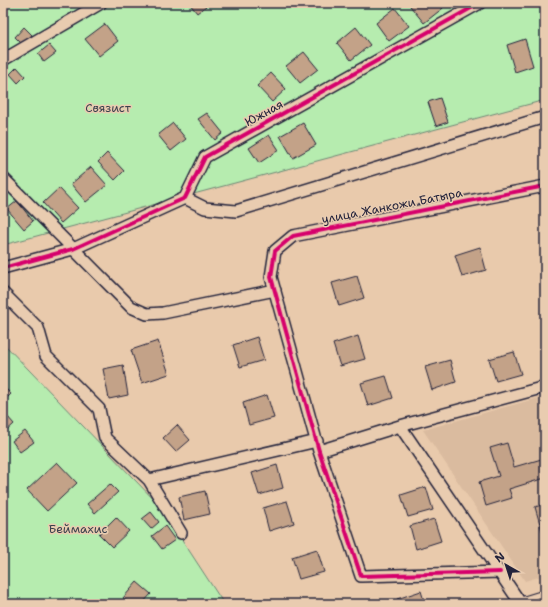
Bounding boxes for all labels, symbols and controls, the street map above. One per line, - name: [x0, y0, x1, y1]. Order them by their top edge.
- street label: Южная: [242, 96, 286, 130]
- park label: Связист: [85, 100, 132, 116]
- street label: улица Жанкожи Батыра: [320, 184, 464, 227]
- park label: Беймахис: [48, 521, 108, 537]
- north arrow: [486, 545, 526, 585]
- text: N: [492, 549, 508, 566]

